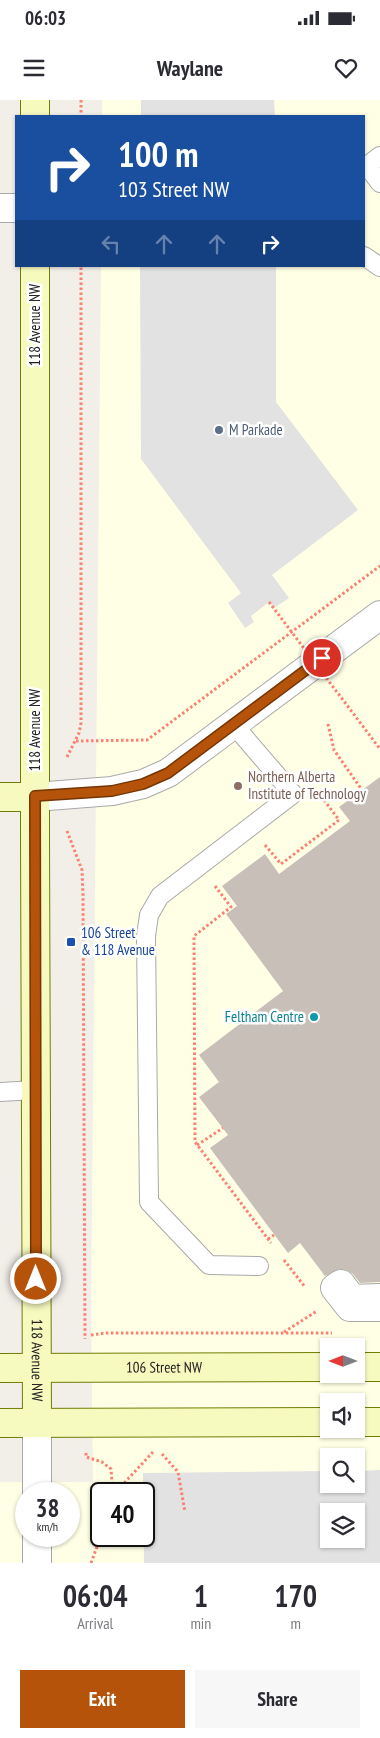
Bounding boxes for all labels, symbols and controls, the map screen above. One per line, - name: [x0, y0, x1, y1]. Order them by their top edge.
- text: 06:03: [25, 6, 66, 30]
- icon: menu: [20, 54, 48, 82]
- text: Waylane: [157, 54, 223, 82]
- icon: heart: [332, 54, 360, 82]
- text: 100 m: [118, 131, 199, 177]
- icon: right: [35, 135, 100, 200]
- text: 103 Street NW: [118, 175, 229, 203]
- icon: left: [97, 230, 125, 258]
- icon: ahead: [150, 230, 178, 258]
- icon: ahead: [203, 230, 231, 258]
- icon: right: [256, 230, 284, 258]
- street label: 118 Avenue NW: [25, 284, 44, 366]
- place label: M Parkade: [229, 420, 283, 439]
- marker: M Parkade: [213, 424, 225, 436]
- pin: [301, 637, 343, 679]
- icon: arrive: [308, 644, 336, 672]
- street label: 118 Avenue NW: [25, 689, 44, 771]
- place label: Northern Alberta Institute of Technology: [248, 767, 366, 803]
- marker: Northern Alberta Institute of Technology: [232, 780, 244, 792]
- place label: 106 Street & 118 Avenue: [81, 923, 155, 959]
- marker: 106 Street & 118 Avenue: [65, 936, 77, 948]
- place label: Feltham Centre: [225, 1007, 304, 1026]
- marker: Feltham Centre: [308, 1011, 320, 1023]
- position arrow: [9, 1252, 61, 1304]
- street label: 118 Avenue NW: [28, 1319, 47, 1401]
- north arrow: [320, 1338, 365, 1382]
- map controls: [320, 1338, 365, 1548]
- street label: 106 Street NW: [126, 1357, 202, 1377]
- button: sound: [320, 1393, 365, 1438]
- button: search: [320, 1448, 365, 1493]
- speed limit sign: 40: [90, 1482, 155, 1547]
- text: 38: [36, 1492, 59, 1524]
- button: layers: [320, 1503, 365, 1548]
- text: km/h: [37, 1519, 58, 1534]
- text: 06:04: [63, 1576, 128, 1615]
- text: 1: [194, 1576, 208, 1615]
- text: 170: [274, 1576, 317, 1615]
- text: Arrival: [77, 1613, 113, 1633]
- text: min: [190, 1613, 211, 1633]
- text: m: [290, 1613, 301, 1633]
- button: Exit: [20, 1670, 185, 1728]
- button: Share: [195, 1670, 360, 1728]

